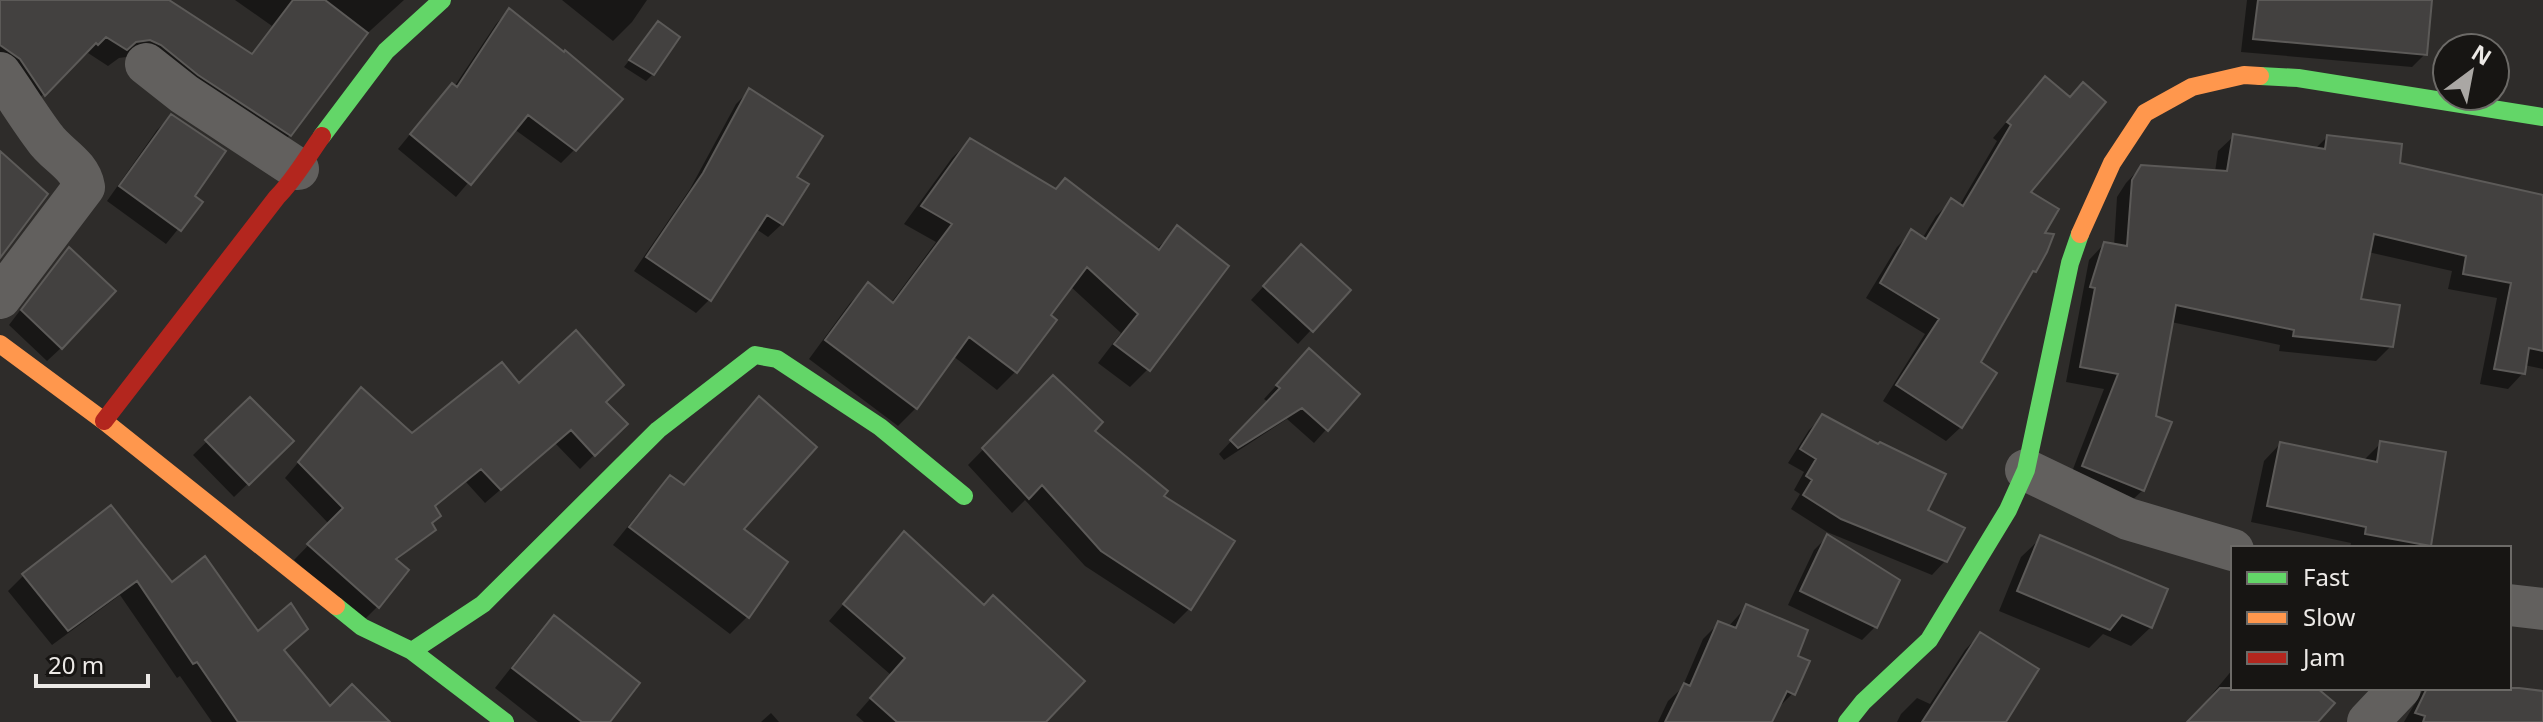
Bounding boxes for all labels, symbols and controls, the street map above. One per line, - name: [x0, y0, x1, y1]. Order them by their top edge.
- north arrow: [2431, 32, 2511, 112]
- text: N: [2467, 37, 2498, 72]
- legend: [2231, 546, 2511, 690]
- text: Fast: [2303, 560, 2349, 593]
- text: Slow: [2303, 600, 2355, 633]
- scale bar: [36, 638, 148, 688]
- text: Jam: [2301, 640, 2345, 673]
- text: 20 m: [48, 648, 104, 681]

